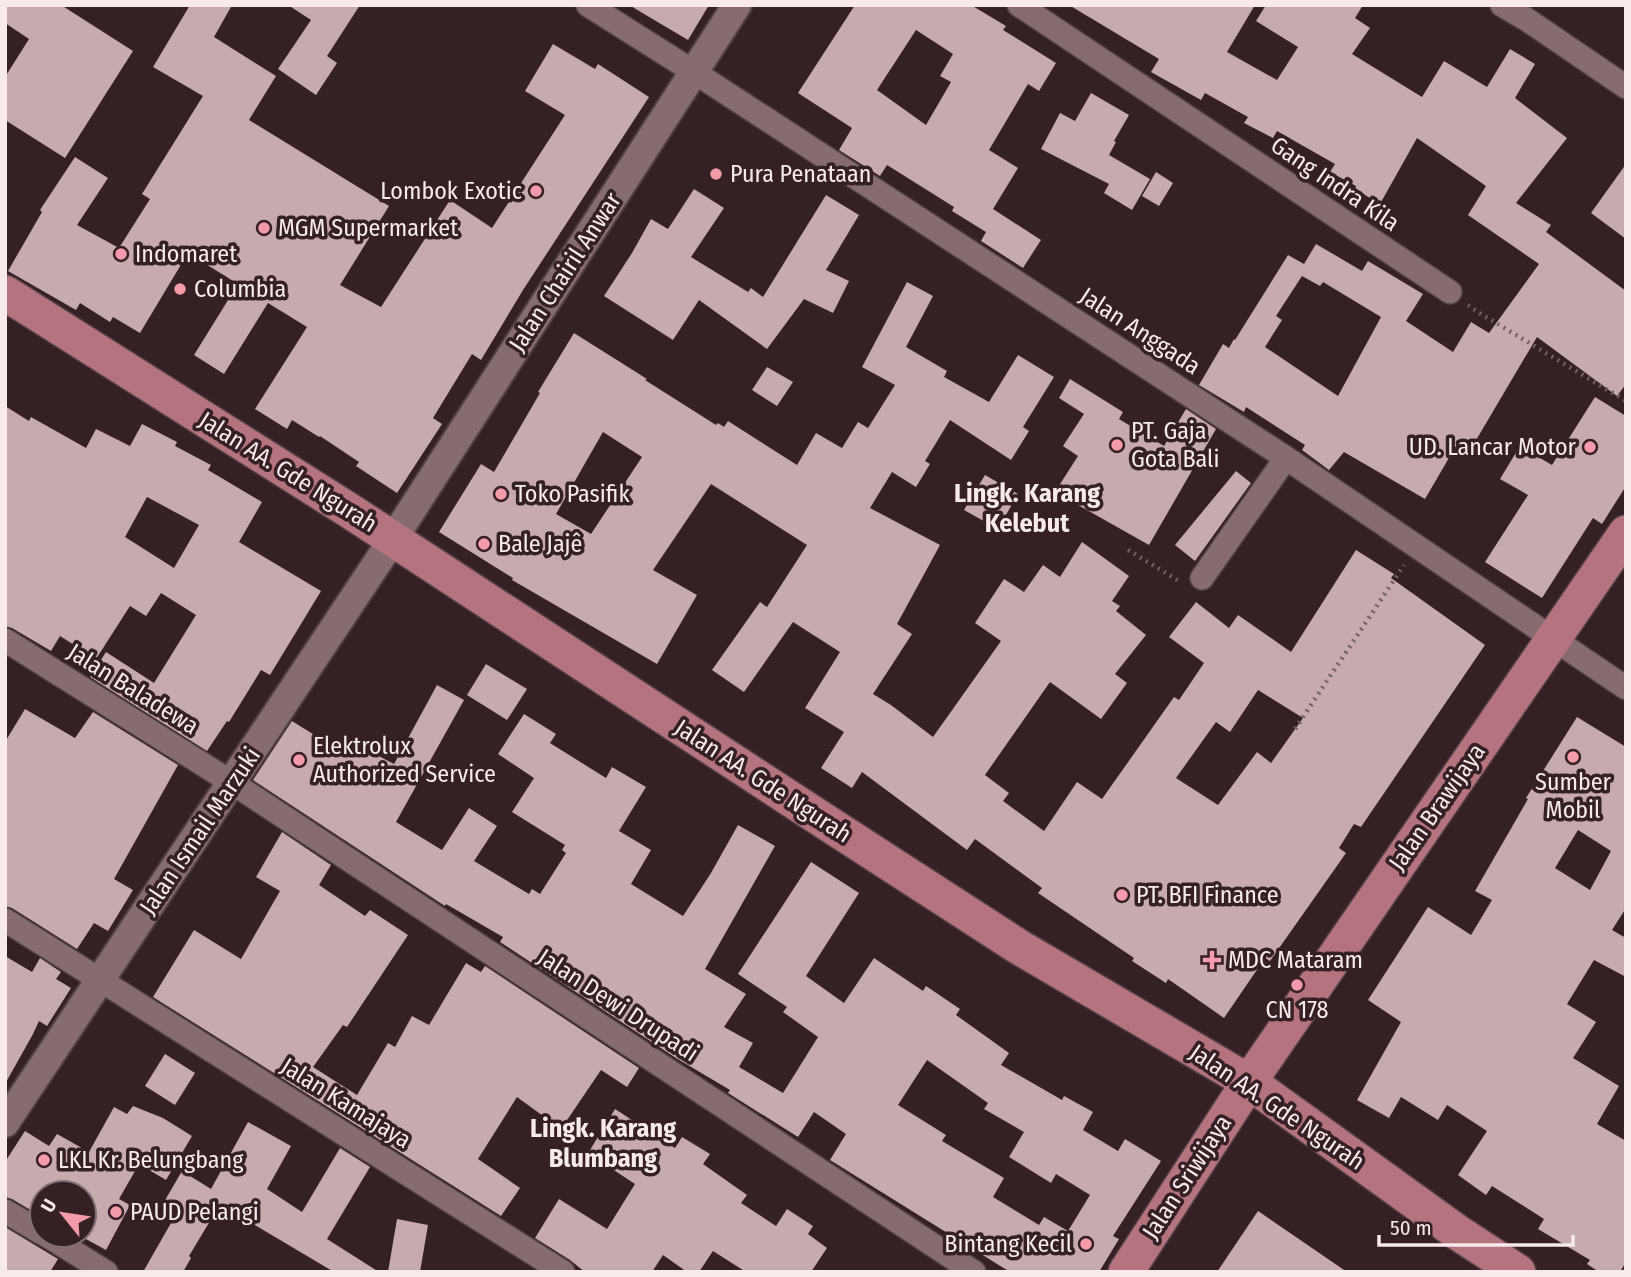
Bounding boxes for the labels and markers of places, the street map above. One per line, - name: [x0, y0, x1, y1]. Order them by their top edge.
- place label: Pura Penataan: [730, 160, 871, 188]
- marker: Pura Penataan: [708, 166, 724, 182]
- place label: Lombok Exotic: [380, 177, 522, 205]
- marker: Lombok Exotic: [528, 183, 544, 199]
- place label: MGM Supermarket: [278, 214, 458, 242]
- marker: MGM Supermarket: [256, 220, 272, 236]
- place label: Indomaret: [135, 240, 237, 268]
- marker: Indomaret: [113, 246, 129, 262]
- place label: Columbia: [194, 275, 286, 303]
- marker: Columbia: [172, 281, 188, 297]
- place label: PT. Gaja Gota Bali: [1131, 417, 1220, 473]
- place label: UD. Lancar Motor: [1409, 433, 1577, 461]
- marker: PT. Gaja Gota Bali: [1109, 437, 1125, 453]
- marker: UD. Lancar Motor: [1582, 439, 1598, 455]
- place label: Toko Pasifik: [515, 480, 630, 508]
- marker: Toko Pasifik: [493, 486, 509, 502]
- place label: Bale Jajê: [498, 530, 582, 558]
- marker: Bale Jajê: [476, 536, 492, 552]
- place label: Elektrolux Authorized Service: [313, 732, 496, 788]
- marker: Sumber Mobil: [1565, 749, 1581, 765]
- marker: Elektrolux Authorized Service: [291, 752, 307, 768]
- place label: Sumber Mobil: [1535, 768, 1612, 824]
- place label: PT. BFI Finance: [1136, 881, 1279, 909]
- marker: PT. BFI Finance: [1114, 887, 1130, 903]
- place label: MDC Mataram: [1228, 946, 1363, 974]
- marker: MDC Mataram: [1202, 950, 1222, 970]
- marker: CN 178: [1289, 977, 1305, 993]
- place label: CN 178: [1265, 996, 1329, 1024]
- place label: LKL Kr. Belungbang: [58, 1146, 244, 1174]
- marker: LKL Kr. Belungbang: [36, 1152, 52, 1168]
- place label: PAUD Pelangi: [130, 1198, 259, 1226]
- marker: PAUD Pelangi: [108, 1204, 124, 1220]
- place label: Bintang Kecil: [944, 1230, 1072, 1258]
- marker: Bintang Kecil: [1078, 1236, 1094, 1252]

